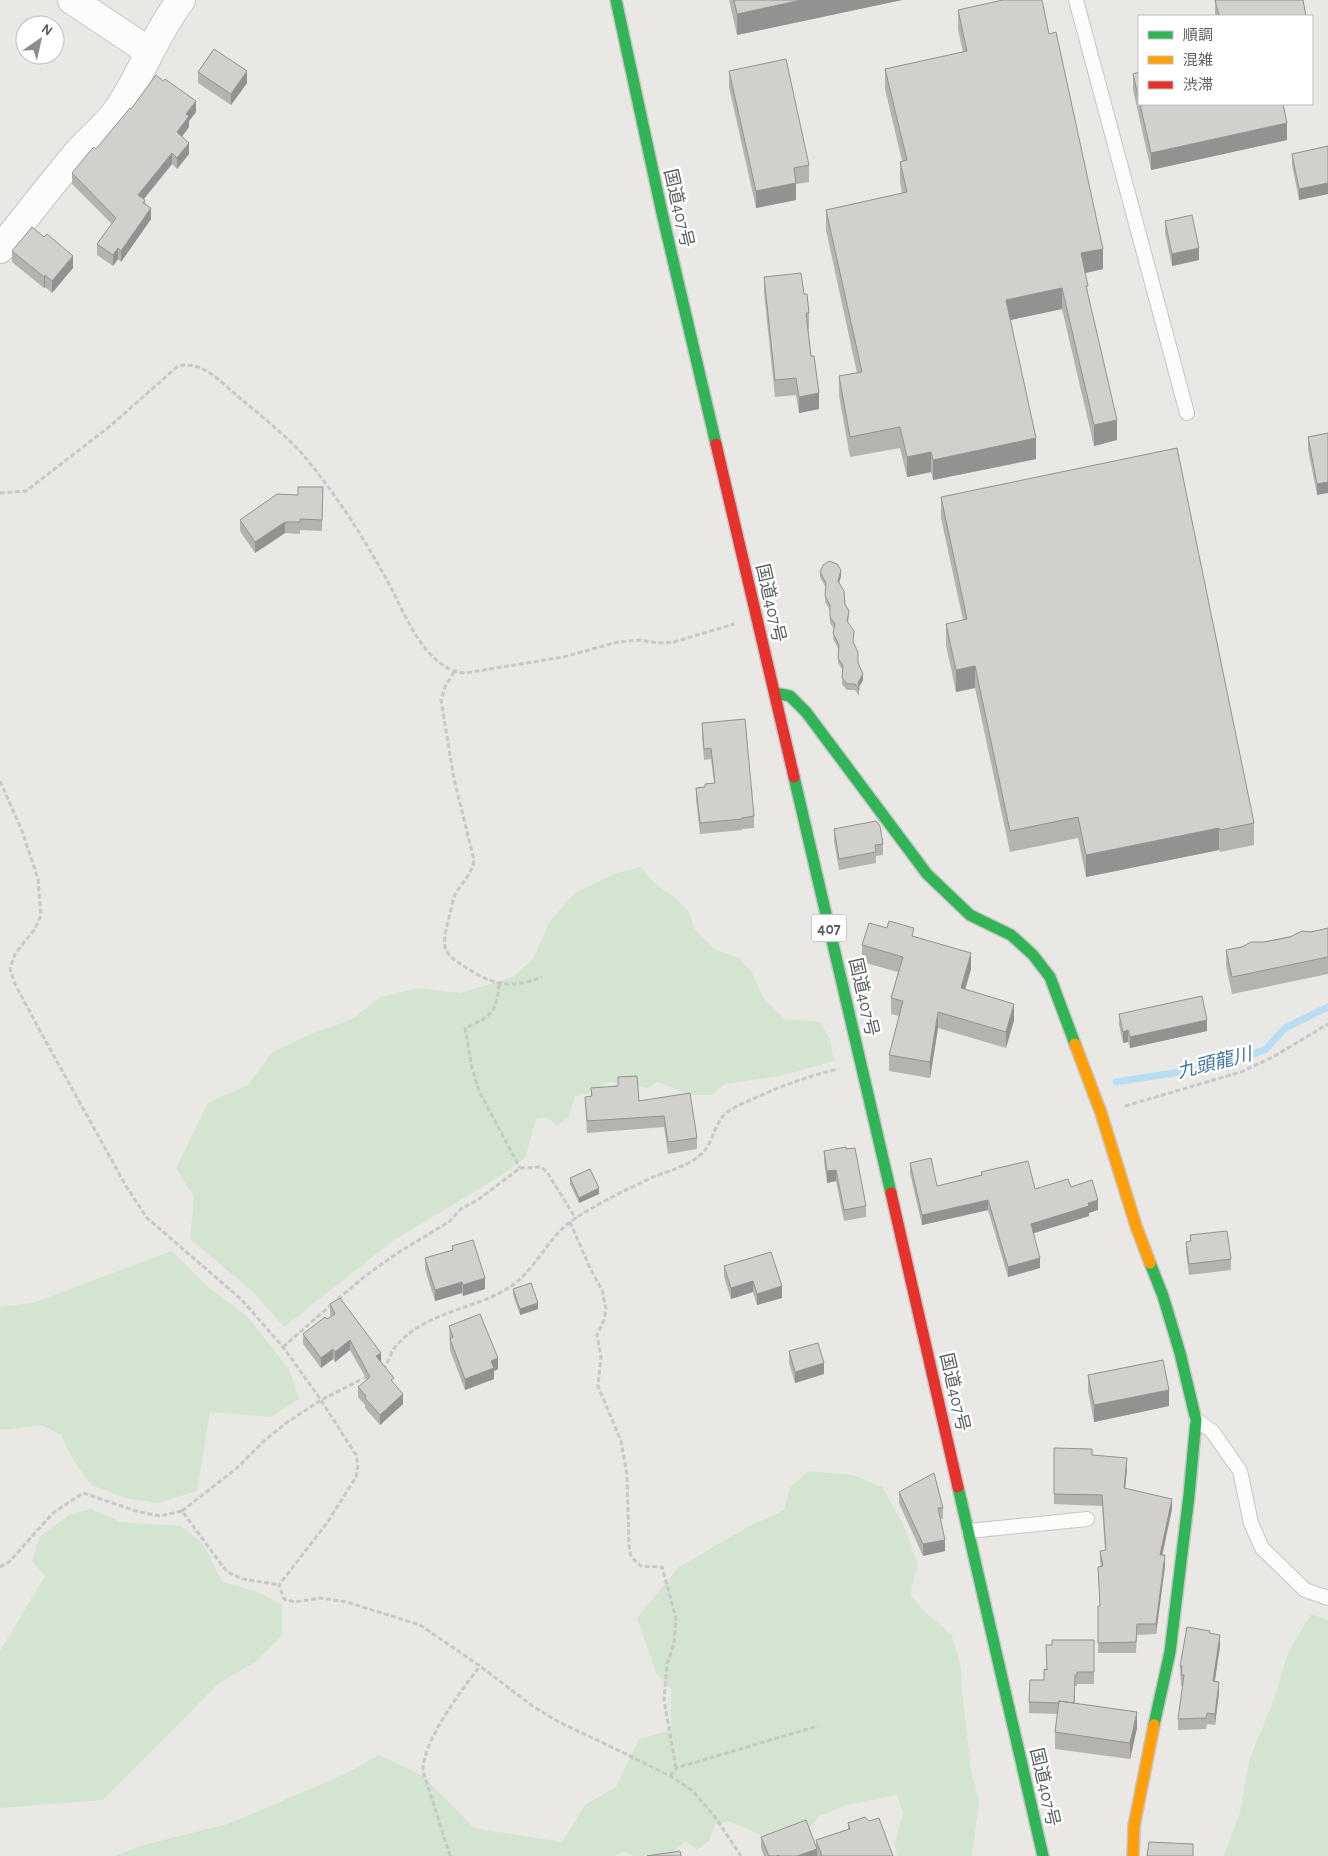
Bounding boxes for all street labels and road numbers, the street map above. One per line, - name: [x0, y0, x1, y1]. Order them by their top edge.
- street label: 国道407号: [660, 167, 698, 249]
- street label: 国道407号: [752, 562, 790, 644]
- road number: 407: [812, 914, 846, 941]
- street label: 国道407号: [845, 956, 883, 1038]
- street label: 国道407号: [936, 1351, 974, 1433]
- street label: 国道407号: [1026, 1746, 1064, 1828]

